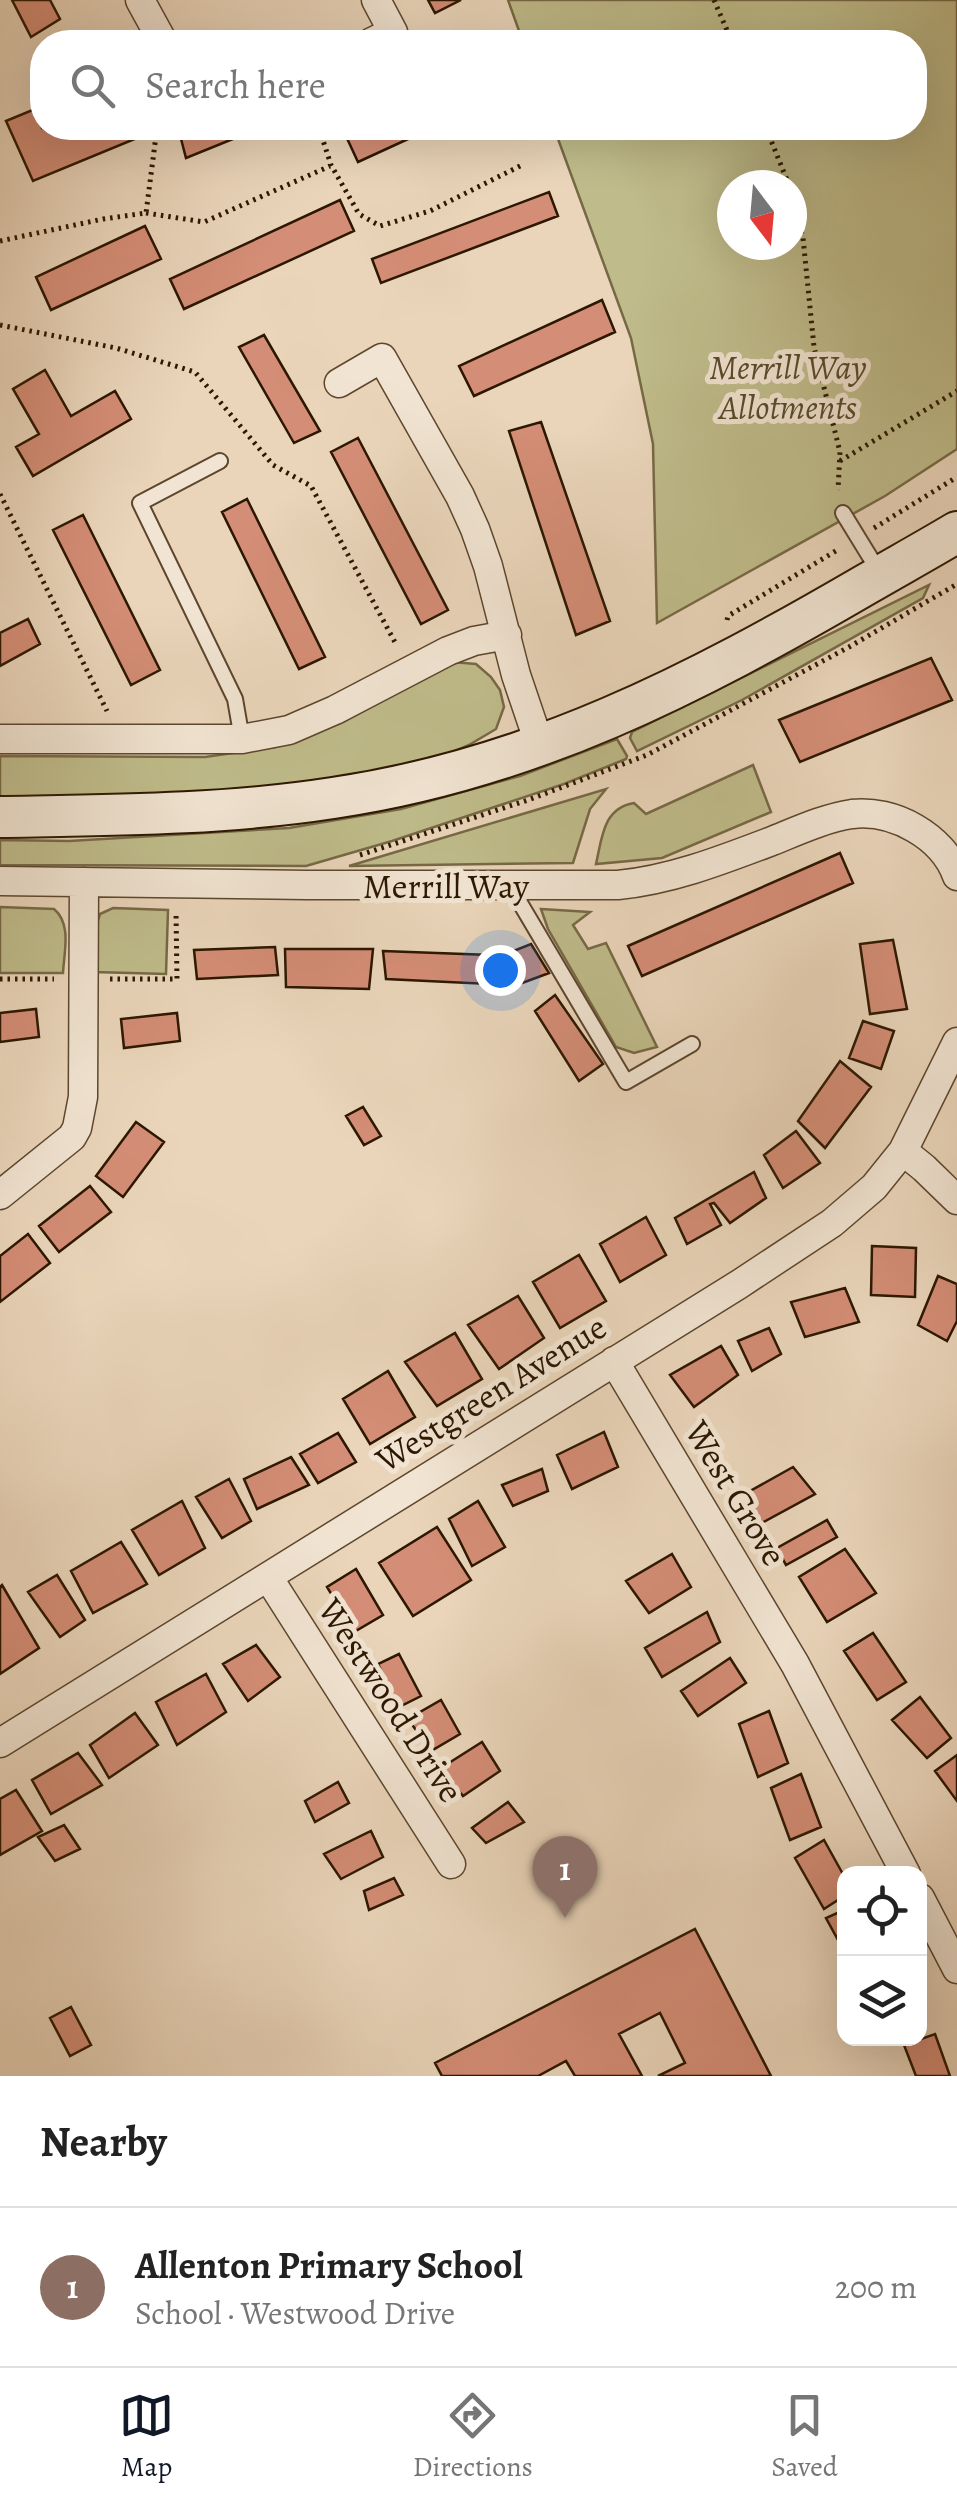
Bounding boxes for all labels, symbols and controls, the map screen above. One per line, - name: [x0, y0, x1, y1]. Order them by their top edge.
- search box: [30, 30, 927, 140]
- icon: search: [65, 58, 120, 113]
- text: Search here: [145, 59, 326, 111]
- north arrow: [717, 170, 807, 260]
- park label: Merrill Way Allotments: [709, 343, 867, 431]
- street label: Merrill Way: [363, 862, 530, 910]
- your location: [475, 945, 526, 996]
- street label: Westgreen Avenue: [366, 1303, 615, 1484]
- street label: West Grove: [673, 1411, 798, 1575]
- street label: Westwood Drive: [306, 1588, 475, 1811]
- pin: 1: [532, 1836, 598, 1918]
- map controls: [837, 1866, 927, 2046]
- button: locate: [837, 1866, 927, 1956]
- button: layers: [837, 1956, 927, 2046]
- text: Nearby: [40, 2113, 167, 2170]
- text: Allenton Primary School: [135, 2239, 523, 2291]
- text: 1: [67, 2265, 78, 2309]
- text: 200 m: [835, 2265, 917, 2309]
- text: School · Westwood Drive: [135, 2291, 455, 2335]
- tab: Map: [119, 2388, 174, 2486]
- tab: Directions: [413, 2388, 533, 2486]
- tab: Saved: [771, 2388, 838, 2486]

